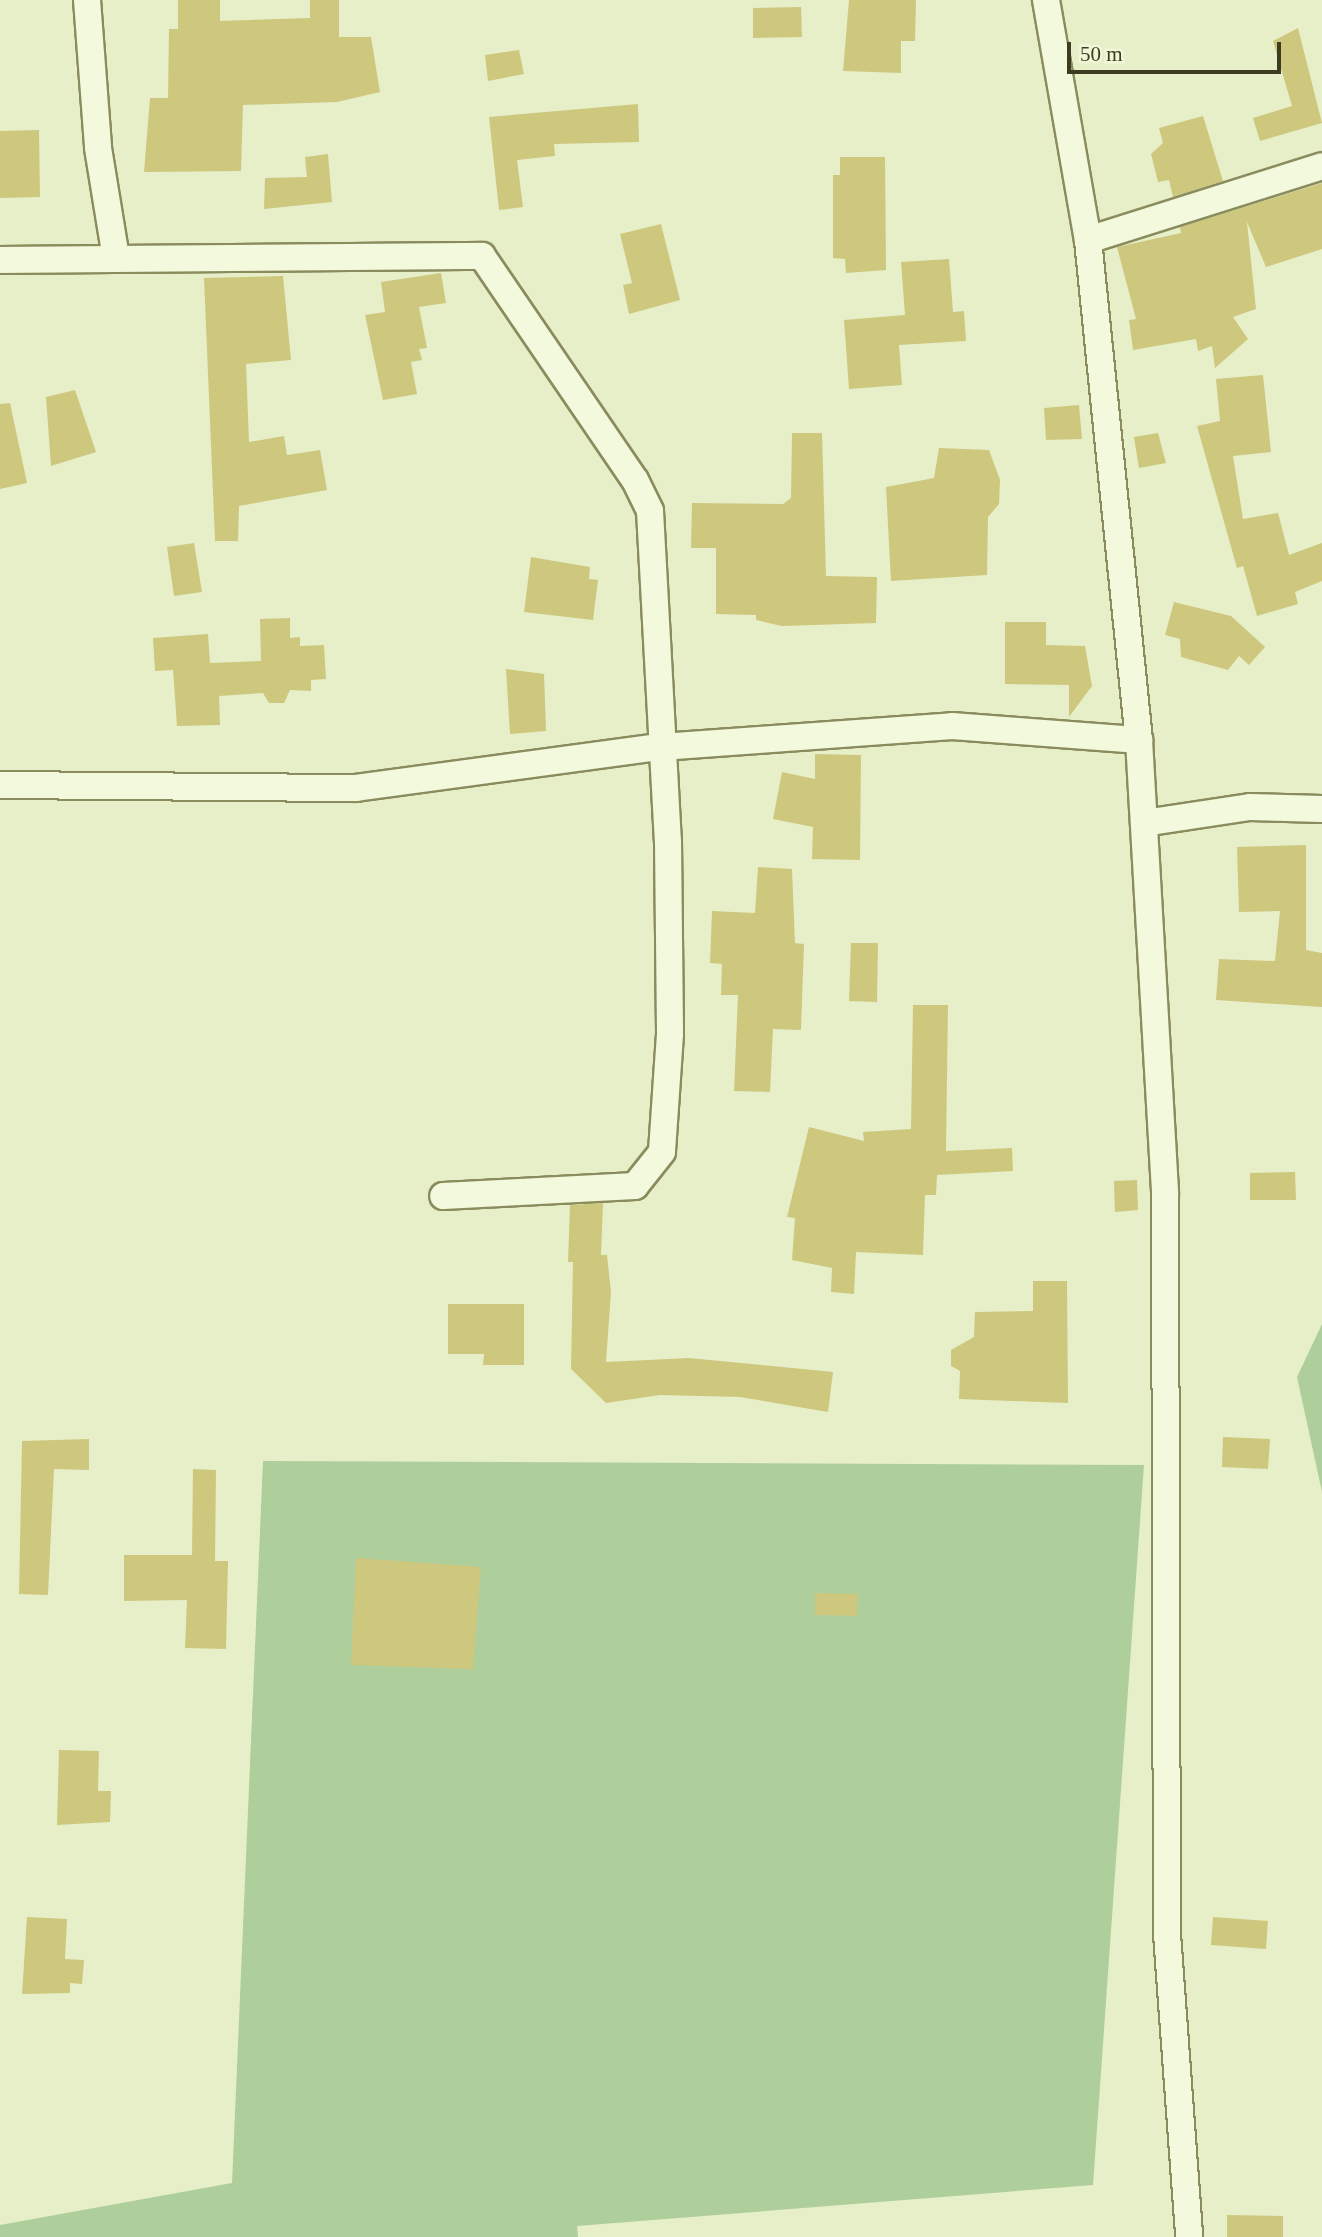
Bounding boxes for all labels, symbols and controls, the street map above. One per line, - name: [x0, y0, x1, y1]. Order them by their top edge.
- scale bar: [1070, 28, 1284, 72]
- text: 50 m: [1080, 42, 1123, 66]

